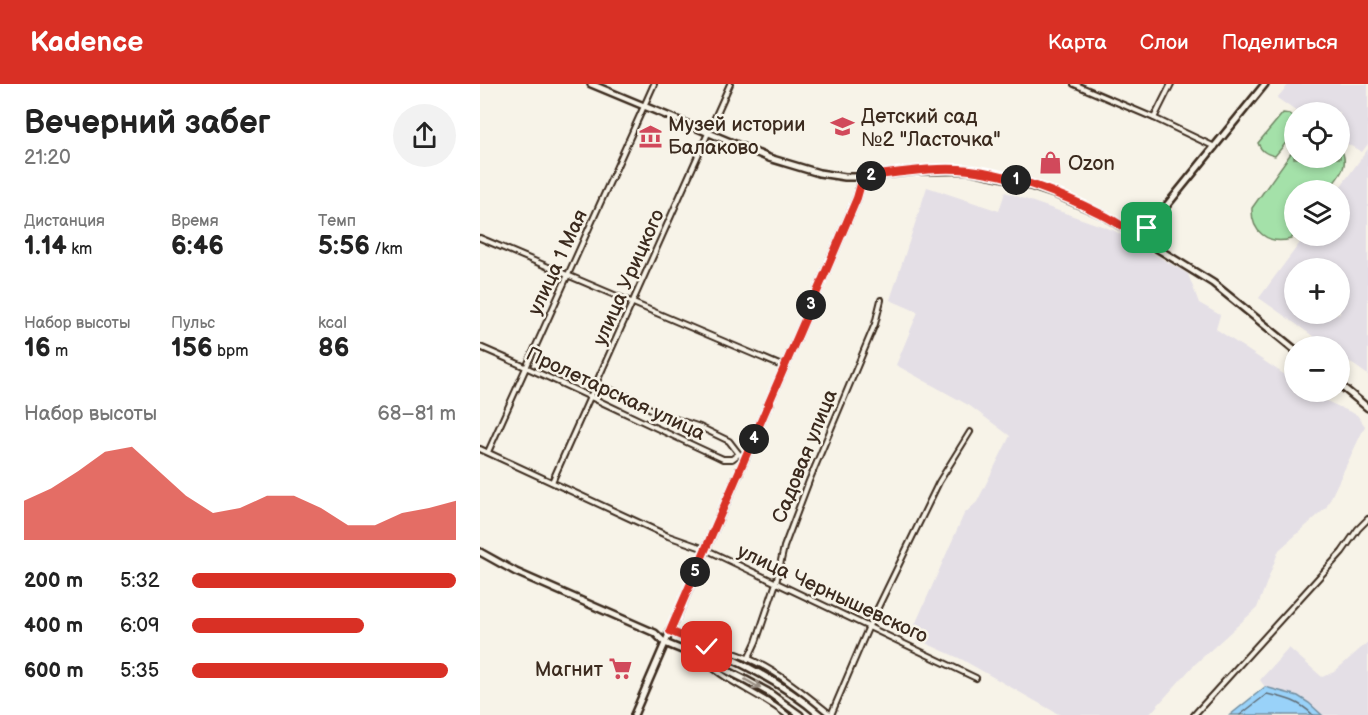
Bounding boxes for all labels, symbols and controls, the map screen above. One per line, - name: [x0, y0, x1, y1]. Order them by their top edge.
- text: Kadence: [30, 26, 143, 59]
- text: Карта: [1048, 30, 1107, 55]
- text: Слои: [1140, 30, 1189, 55]
- text: Поделиться: [1222, 30, 1338, 55]
- map controls: [1284, 102, 1350, 402]
- button: locate: [1284, 102, 1350, 168]
- text: Вечерний забег: [24, 103, 271, 143]
- button: share: [393, 104, 456, 167]
- place label: Детский сад №2 "Ласточка": [861, 105, 1001, 152]
- place label: Музей истории Балаково: [668, 113, 805, 160]
- school or university icon: Детский сад №2 "Ласточка": [830, 114, 856, 140]
- museum icon: Музей истории Балаково: [637, 123, 663, 149]
- text: 21:20: [24, 146, 71, 170]
- shop icon: Ozon: [1037, 150, 1063, 176]
- place label: Ozon: [1068, 152, 1115, 176]
- pin: 2: [856, 161, 886, 191]
- pin: 1: [1001, 165, 1031, 195]
- text: 2: [866, 166, 876, 185]
- text: 1: [1013, 170, 1019, 189]
- button: layers: [1284, 180, 1350, 246]
- pin: [1121, 202, 1172, 253]
- street label: улица 1 Мая: [523, 206, 593, 319]
- street label: улица Урицкого: [588, 206, 670, 349]
- icon: arrive: [1130, 211, 1163, 244]
- text: Дистанция: [24, 212, 105, 231]
- text: Время: [171, 212, 219, 231]
- text: Темп: [318, 212, 356, 231]
- text: 1.14: [24, 231, 67, 262]
- text: 6:46: [171, 231, 224, 262]
- text: 5:56: [318, 231, 370, 262]
- text: km: [67, 240, 92, 259]
- text: /km: [370, 240, 403, 259]
- button: +: [1284, 258, 1350, 324]
- pin: 3: [796, 290, 826, 320]
- text: 3: [806, 295, 816, 314]
- text: Набор высоты: [24, 314, 131, 333]
- text: Пульс: [171, 314, 215, 333]
- text: kcal: [318, 314, 347, 333]
- text: 16: [24, 333, 51, 364]
- text: 156: [171, 333, 213, 364]
- text: 86: [318, 333, 349, 364]
- button: −: [1284, 336, 1350, 402]
- text: m: [51, 342, 68, 361]
- text: bpm: [213, 342, 249, 361]
- street label: Пролетарская улица: [522, 342, 709, 446]
- street label: Садовая улица: [767, 386, 843, 527]
- text: Набор высоты: [24, 402, 157, 426]
- text: 68–81 m: [378, 402, 456, 426]
- pin: 4: [739, 424, 769, 454]
- text: 4: [749, 429, 759, 448]
- street label: улица Чернышевского: [733, 539, 932, 649]
- pin: 5: [680, 557, 710, 587]
- text: 5: [690, 562, 700, 581]
- text: 200 m: [24, 569, 83, 593]
- text: 5:32: [120, 569, 160, 593]
- text: 400 m: [24, 614, 83, 638]
- text: 6:09: [120, 614, 160, 638]
- pin: [681, 621, 732, 672]
- icon: check: [690, 630, 723, 663]
- supermarket icon: Магнит: [608, 656, 634, 682]
- place label: Магнит: [535, 658, 604, 682]
- text: 600 m: [24, 659, 84, 683]
- text: 5:35: [120, 659, 159, 683]
- one-way arrow: [744, 678, 761, 690]

